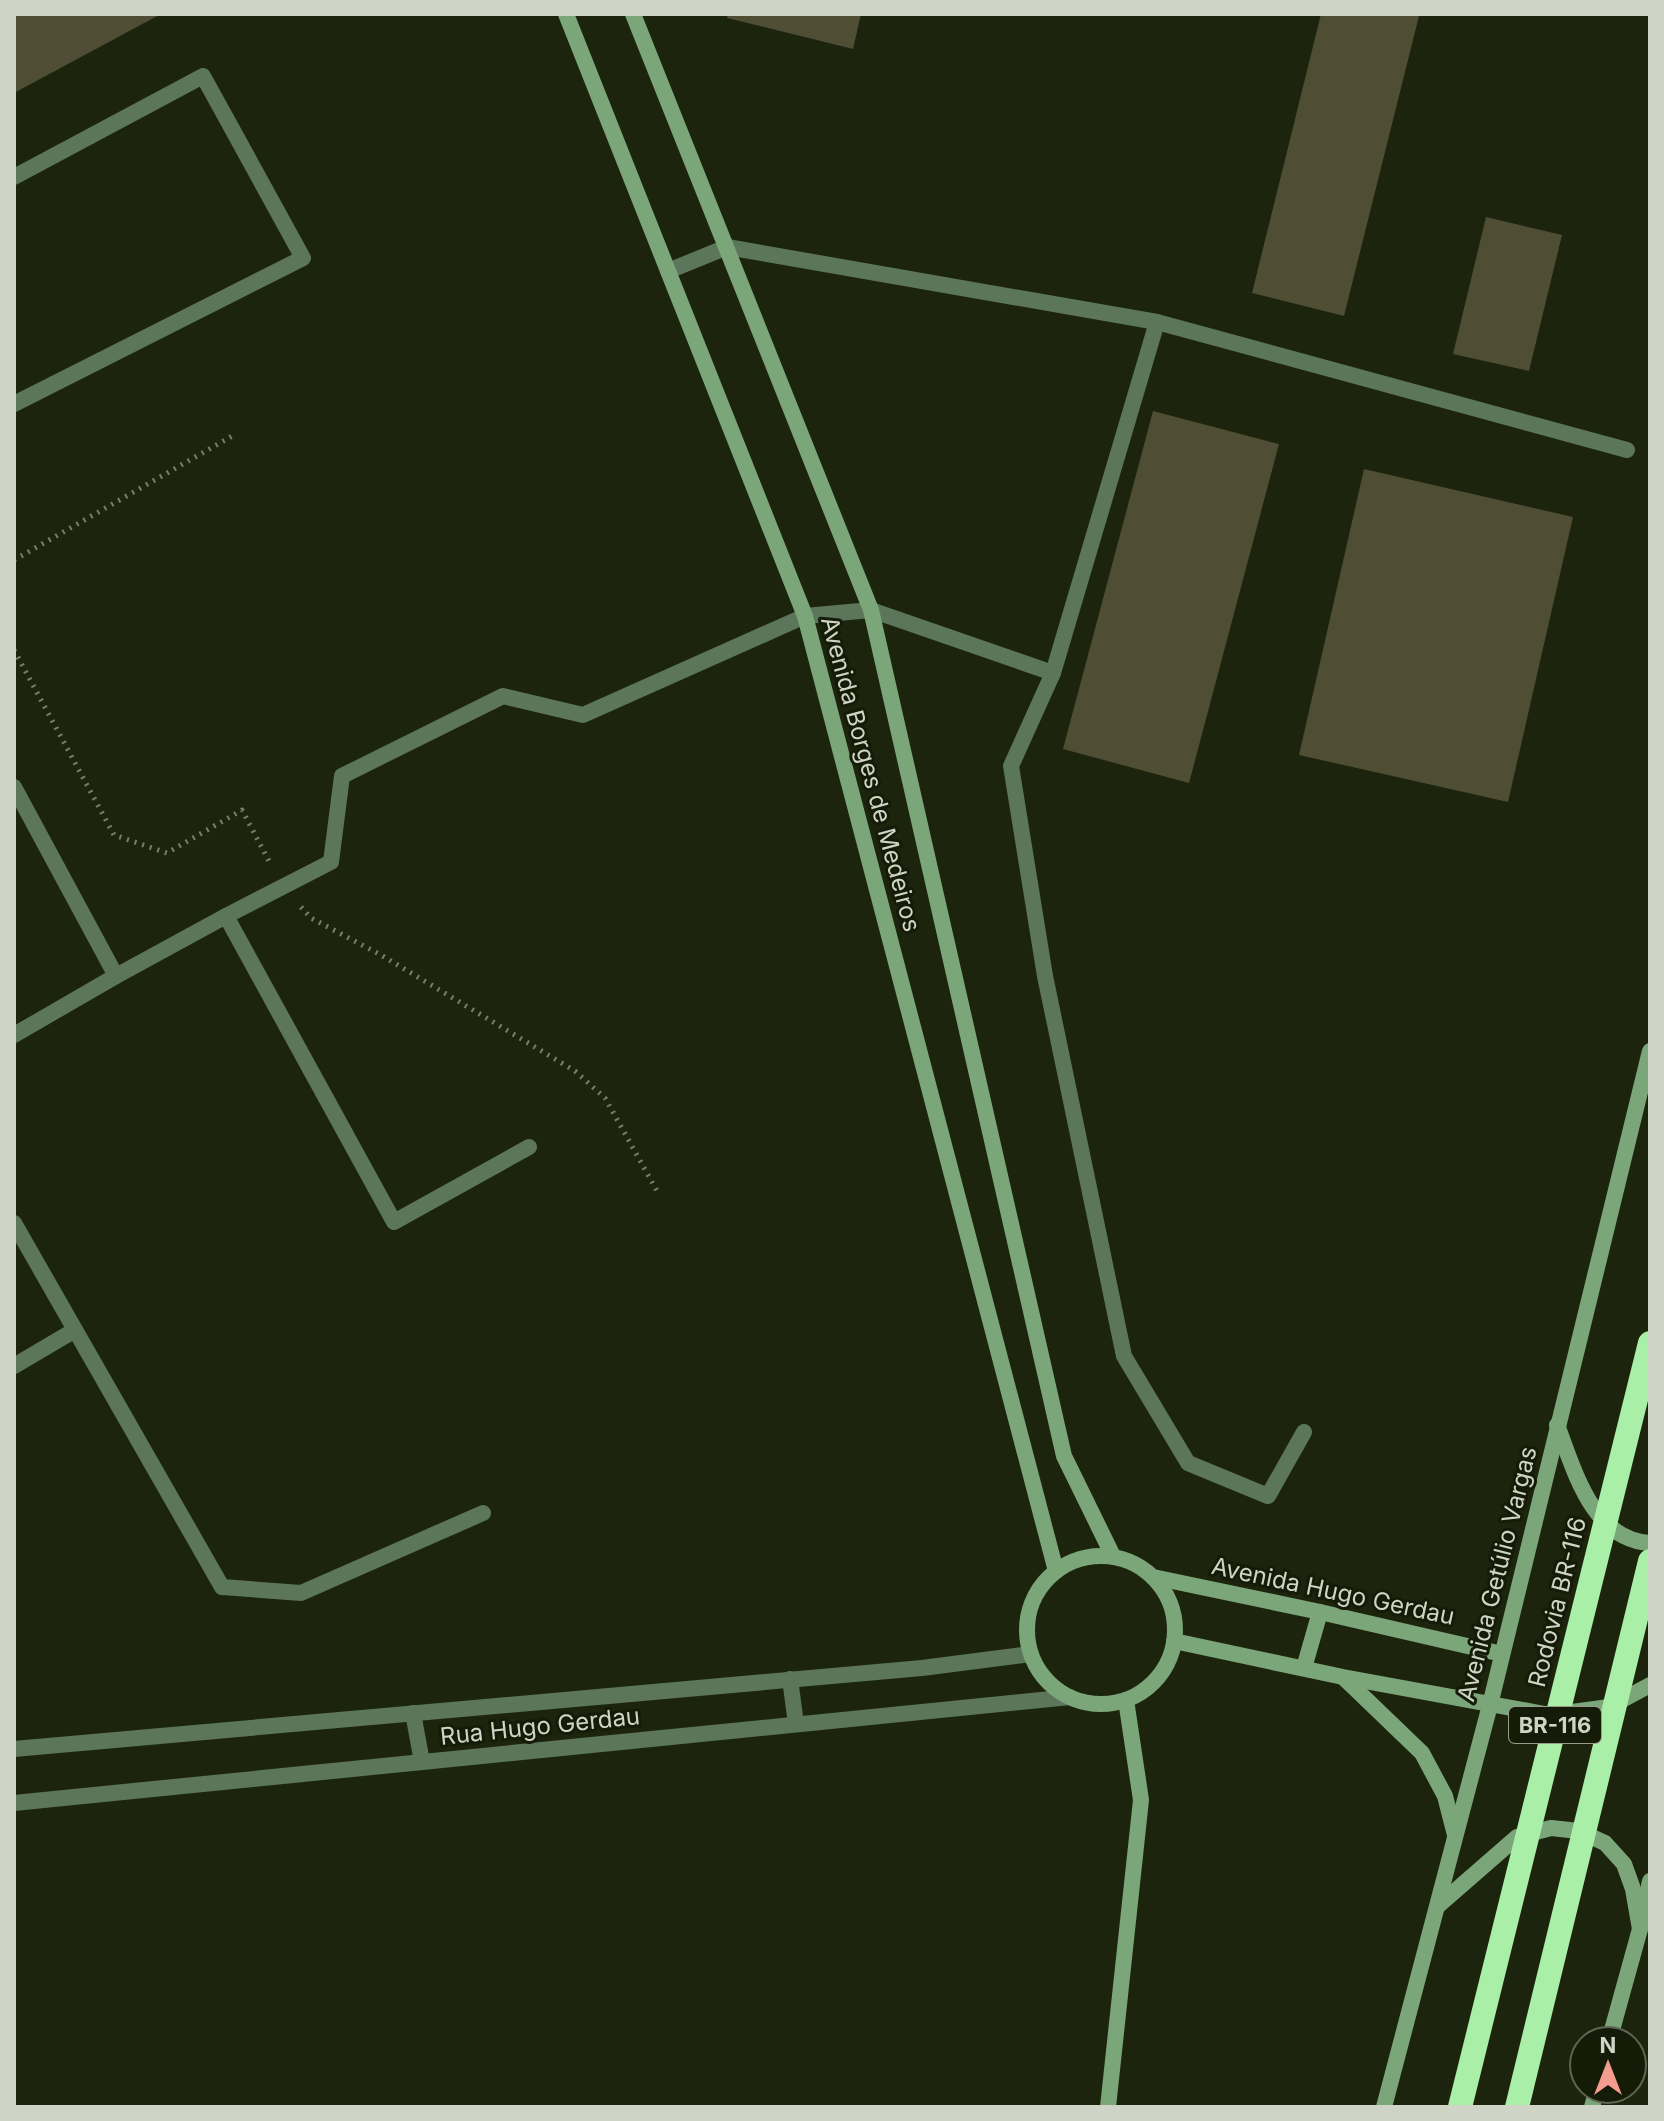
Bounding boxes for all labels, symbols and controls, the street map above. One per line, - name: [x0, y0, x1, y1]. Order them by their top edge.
- street label: Avenida Borges de Medeiros: [815, 613, 927, 935]
- street label: Avenida Getúlio Vargas: [1451, 1443, 1543, 1705]
- street label: Rodovia BR-116: [1522, 1514, 1592, 1690]
- street label: Avenida Hugo Gerdau: [1209, 1551, 1457, 1631]
- street label: Rua Hugo Gerdau: [439, 1701, 641, 1751]
- road number: BR-116: [1509, 1707, 1601, 1743]
- north arrow: [1568, 2025, 1648, 2105]
- text: N: [1600, 2032, 1616, 2058]

